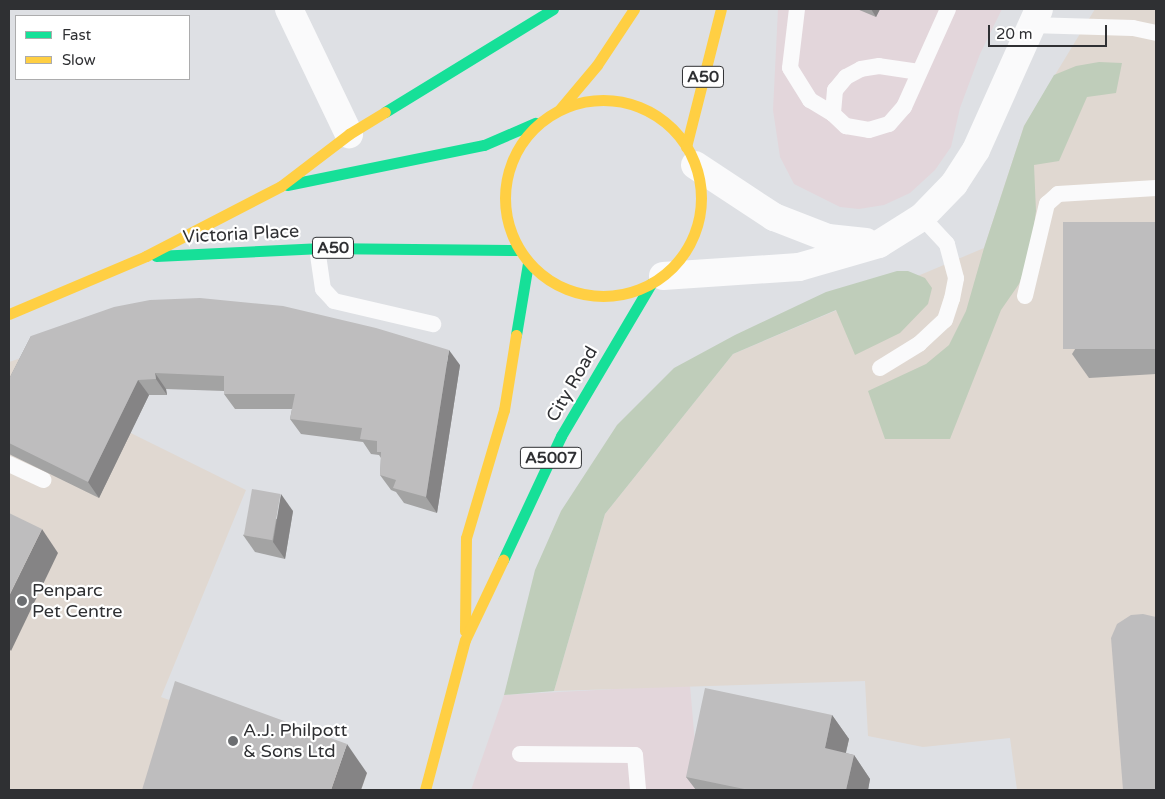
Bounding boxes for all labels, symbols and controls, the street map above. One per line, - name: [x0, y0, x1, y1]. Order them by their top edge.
- legend: [15, 15, 190, 80]
- scale bar: [990, 15, 1109, 47]
- text: 20 m: [996, 25, 1033, 43]
- text: Fast: [62, 26, 91, 44]
- text: Slow: [62, 51, 96, 69]
- road number: A50: [682, 64, 724, 90]
- street label: Victoria Place: [182, 220, 300, 248]
- road number: A50: [312, 234, 354, 262]
- street label: City Road: [542, 343, 602, 425]
- road number: A5007: [520, 444, 582, 472]
- place label: Penparc Pet Centre: [32, 580, 122, 622]
- marker: Penparc Pet Centre: [16, 595, 28, 607]
- place label: A.J. Philpott & Sons Ltd: [243, 720, 347, 762]
- marker: A.J. Philpott & Sons Ltd: [227, 735, 239, 747]

